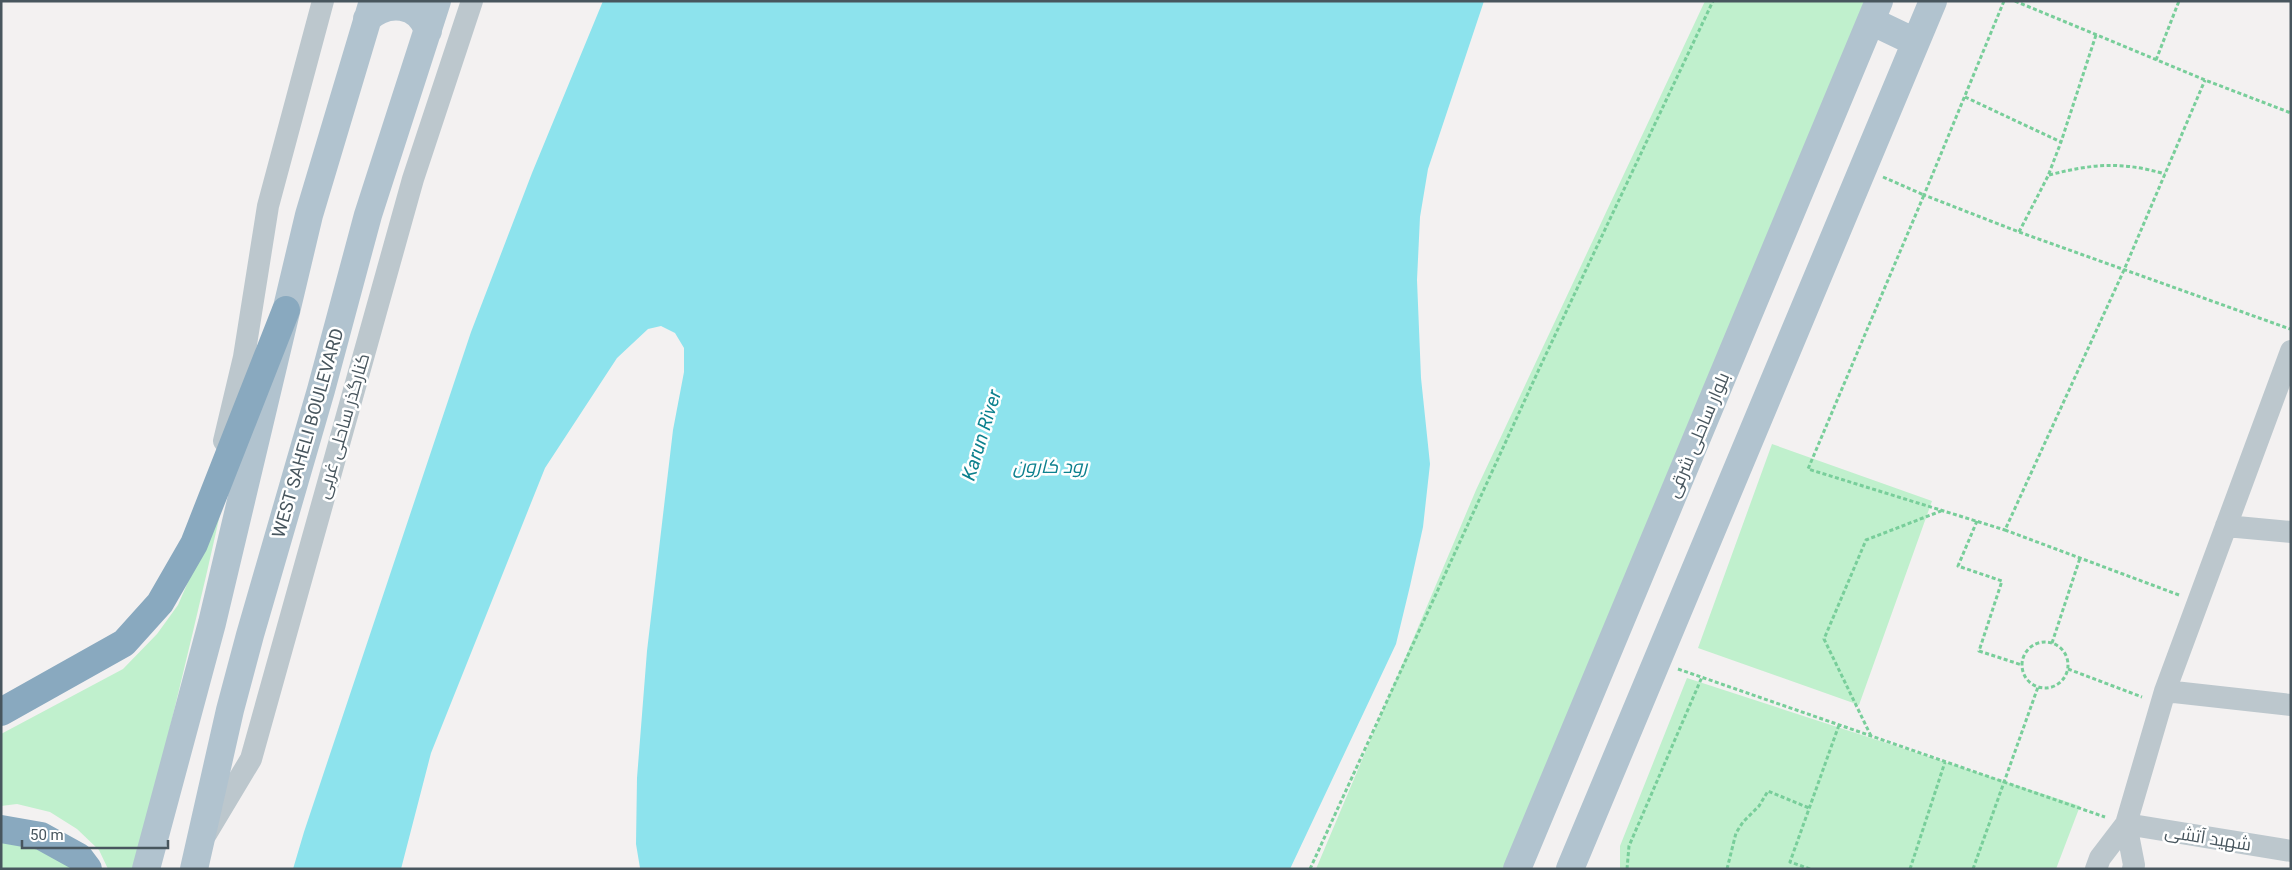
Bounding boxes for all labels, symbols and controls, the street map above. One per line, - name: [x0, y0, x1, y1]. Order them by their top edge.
- street label: WEST SAHELI BOULEVARD: [268, 326, 348, 540]
- street label: کنارگذر ساحلی غربی: [312, 351, 374, 501]
- street label: بلوار ساحلی شرقی: [1662, 369, 1734, 501]
- water label: Karun River: [957, 386, 1006, 483]
- water label: رود کارون: [1013, 455, 1089, 478]
- scale bar: [22, 818, 169, 850]
- street label: شهید آتشی: [2163, 820, 2253, 856]
- text: 50 m: [30, 826, 64, 844]

